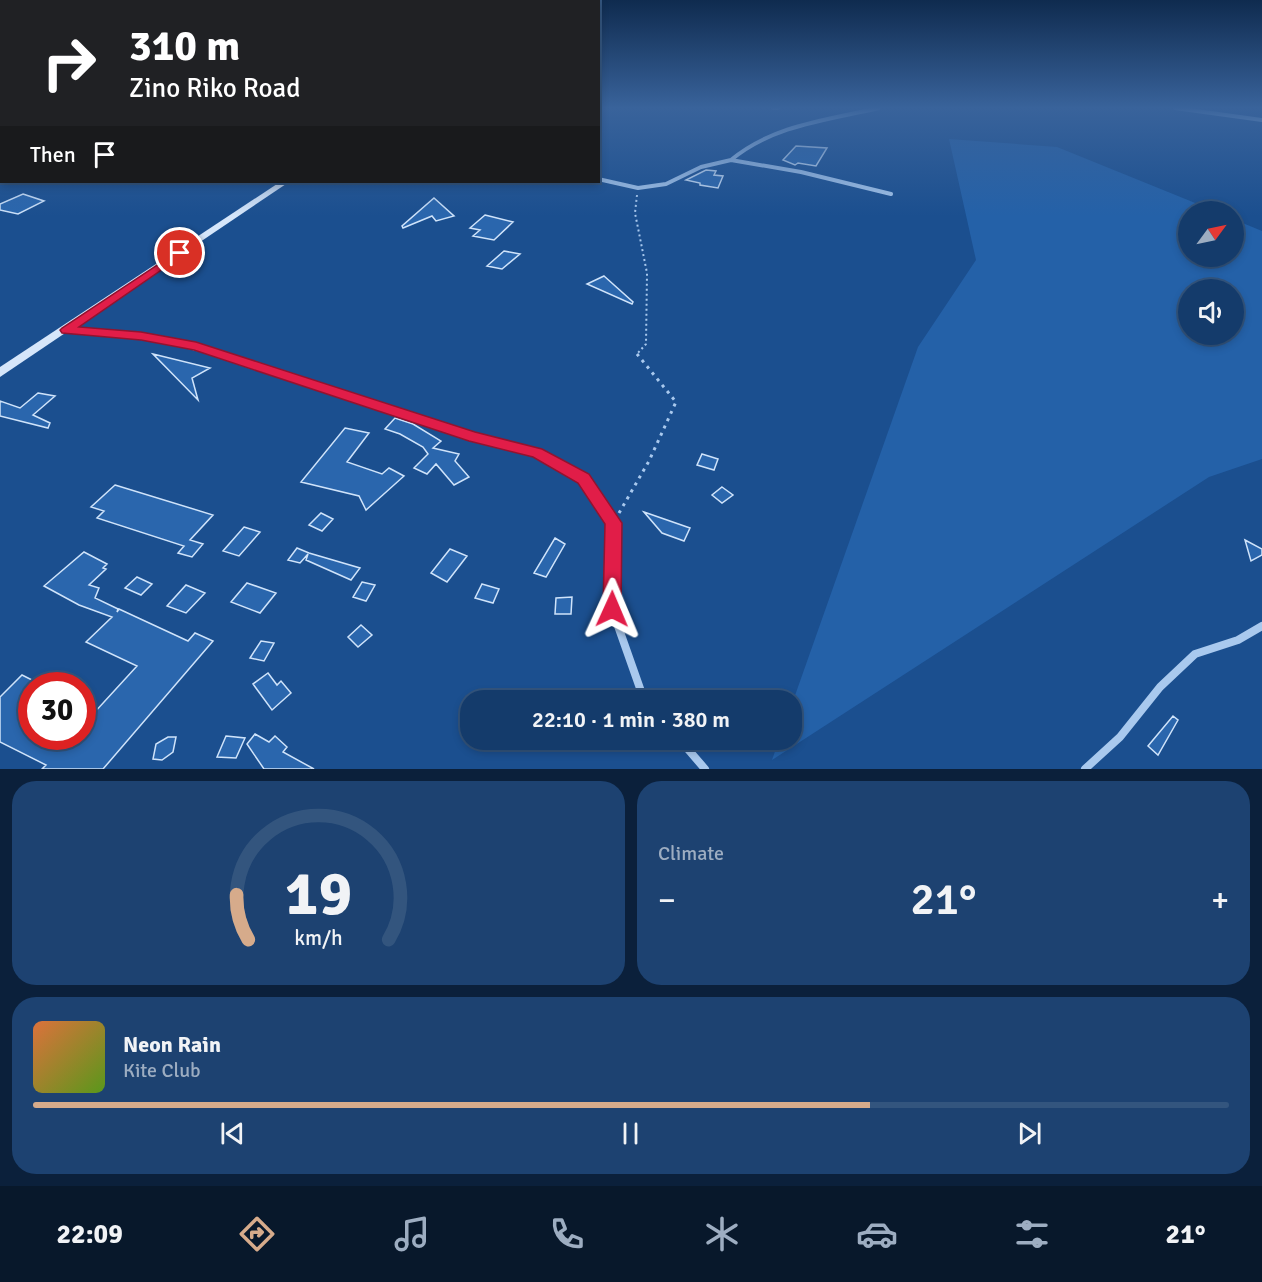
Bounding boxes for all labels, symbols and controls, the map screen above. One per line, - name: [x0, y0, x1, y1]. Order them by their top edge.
- text: 310 m: [129, 21, 240, 72]
- icon: right: [30, 24, 108, 102]
- text: Zino Riko Road: [129, 72, 301, 105]
- icon: arrive: [88, 138, 121, 171]
- text: Then: [30, 141, 76, 168]
- north arrow: [1178, 201, 1244, 267]
- map controls: [1178, 201, 1244, 345]
- pin: [154, 227, 205, 278]
- icon: arrive: [163, 236, 196, 269]
- button: sound: [1178, 279, 1244, 345]
- position arrow: [580, 577, 644, 641]
- speed limit sign: 30: [18, 672, 96, 750]
- text: 22:10 · 1 min · 380 m: [532, 706, 730, 733]
- text: Climate: [658, 841, 724, 866]
- text: 19: [285, 855, 352, 932]
- text: 21°: [911, 872, 976, 927]
- text: −: [658, 880, 676, 921]
- text: +: [1211, 880, 1229, 921]
- text: km/h: [294, 925, 343, 951]
- text: Neon Rain: [123, 1031, 221, 1058]
- text: Kite Club: [123, 1058, 201, 1083]
- icon: previous: [216, 1117, 249, 1150]
- icon: pause: [614, 1117, 647, 1150]
- icon: next: [1013, 1117, 1046, 1150]
- icon: directions: [236, 1213, 278, 1255]
- icon: music: [391, 1213, 433, 1255]
- icon: phone: [546, 1213, 588, 1255]
- icon: climate: [701, 1213, 743, 1255]
- icon: car: [856, 1213, 898, 1255]
- icon: filters: [1011, 1213, 1053, 1255]
- text: 22:09: [56, 1218, 123, 1251]
- text: 21°: [1166, 1218, 1206, 1251]

